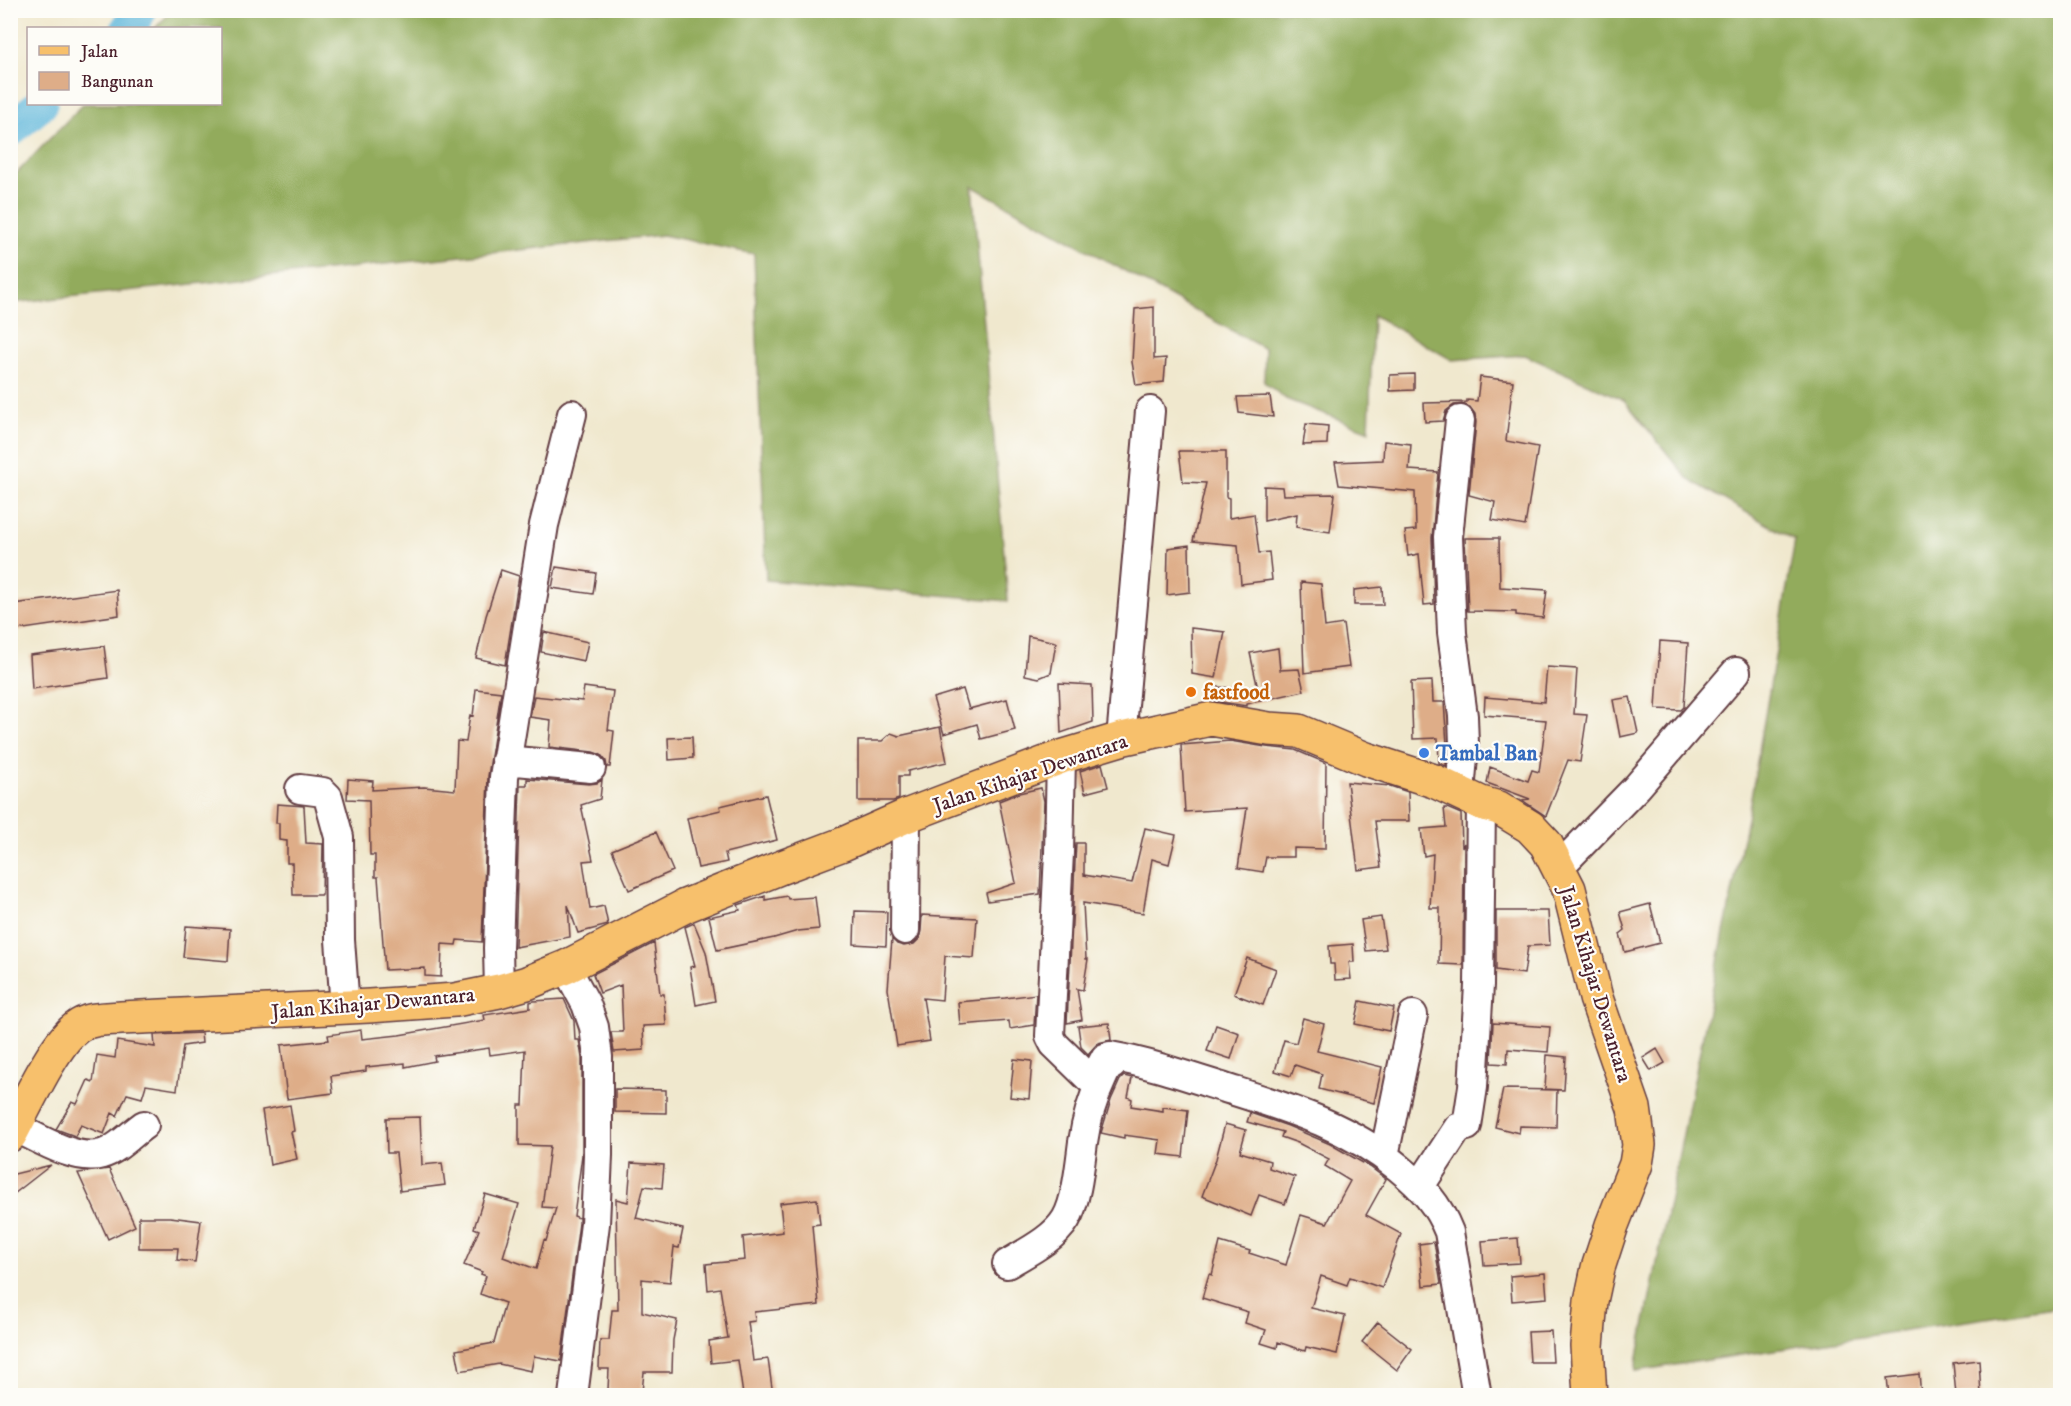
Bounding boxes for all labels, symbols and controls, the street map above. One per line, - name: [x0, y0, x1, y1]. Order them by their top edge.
- legend: [27, 27, 222, 105]
- text: Jalan: [79, 41, 119, 63]
- text: Bangunan: [81, 71, 154, 93]
- place label: fastfood: [1202, 680, 1270, 706]
- marker: fastfood: [1184, 685, 1198, 699]
- street label: Jalan Kihajar Dewantara: [928, 728, 1131, 820]
- place label: Tambal Ban: [1435, 741, 1538, 767]
- marker: Tambal Ban: [1417, 746, 1431, 760]
- street label: Jalan Kihajar Dewantara: [1552, 881, 1637, 1086]
- street label: Jalan Kihajar Dewantara: [268, 982, 476, 1026]

